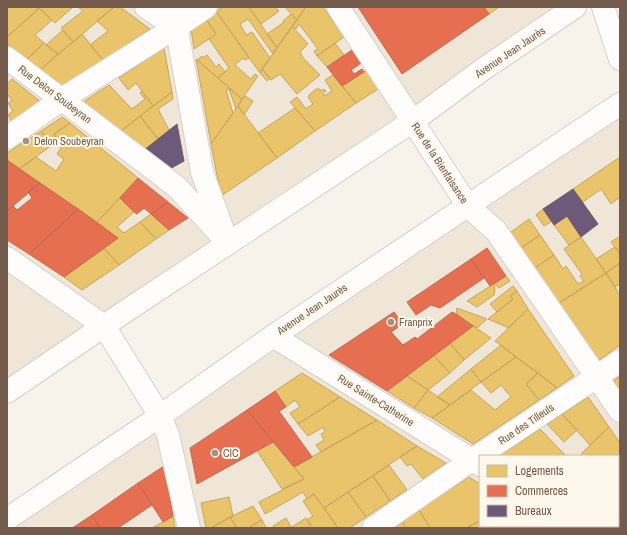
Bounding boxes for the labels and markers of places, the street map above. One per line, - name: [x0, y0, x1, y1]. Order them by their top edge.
- place label: Delon Soubeyran: [34, 134, 104, 148]
- marker: Delon Soubeyran: [21, 136, 31, 146]
- place label: Franprix: [399, 315, 433, 329]
- marker: Franprix: [386, 317, 396, 327]
- place label: CIC: [223, 446, 239, 460]
- marker: CIC: [210, 448, 220, 458]

